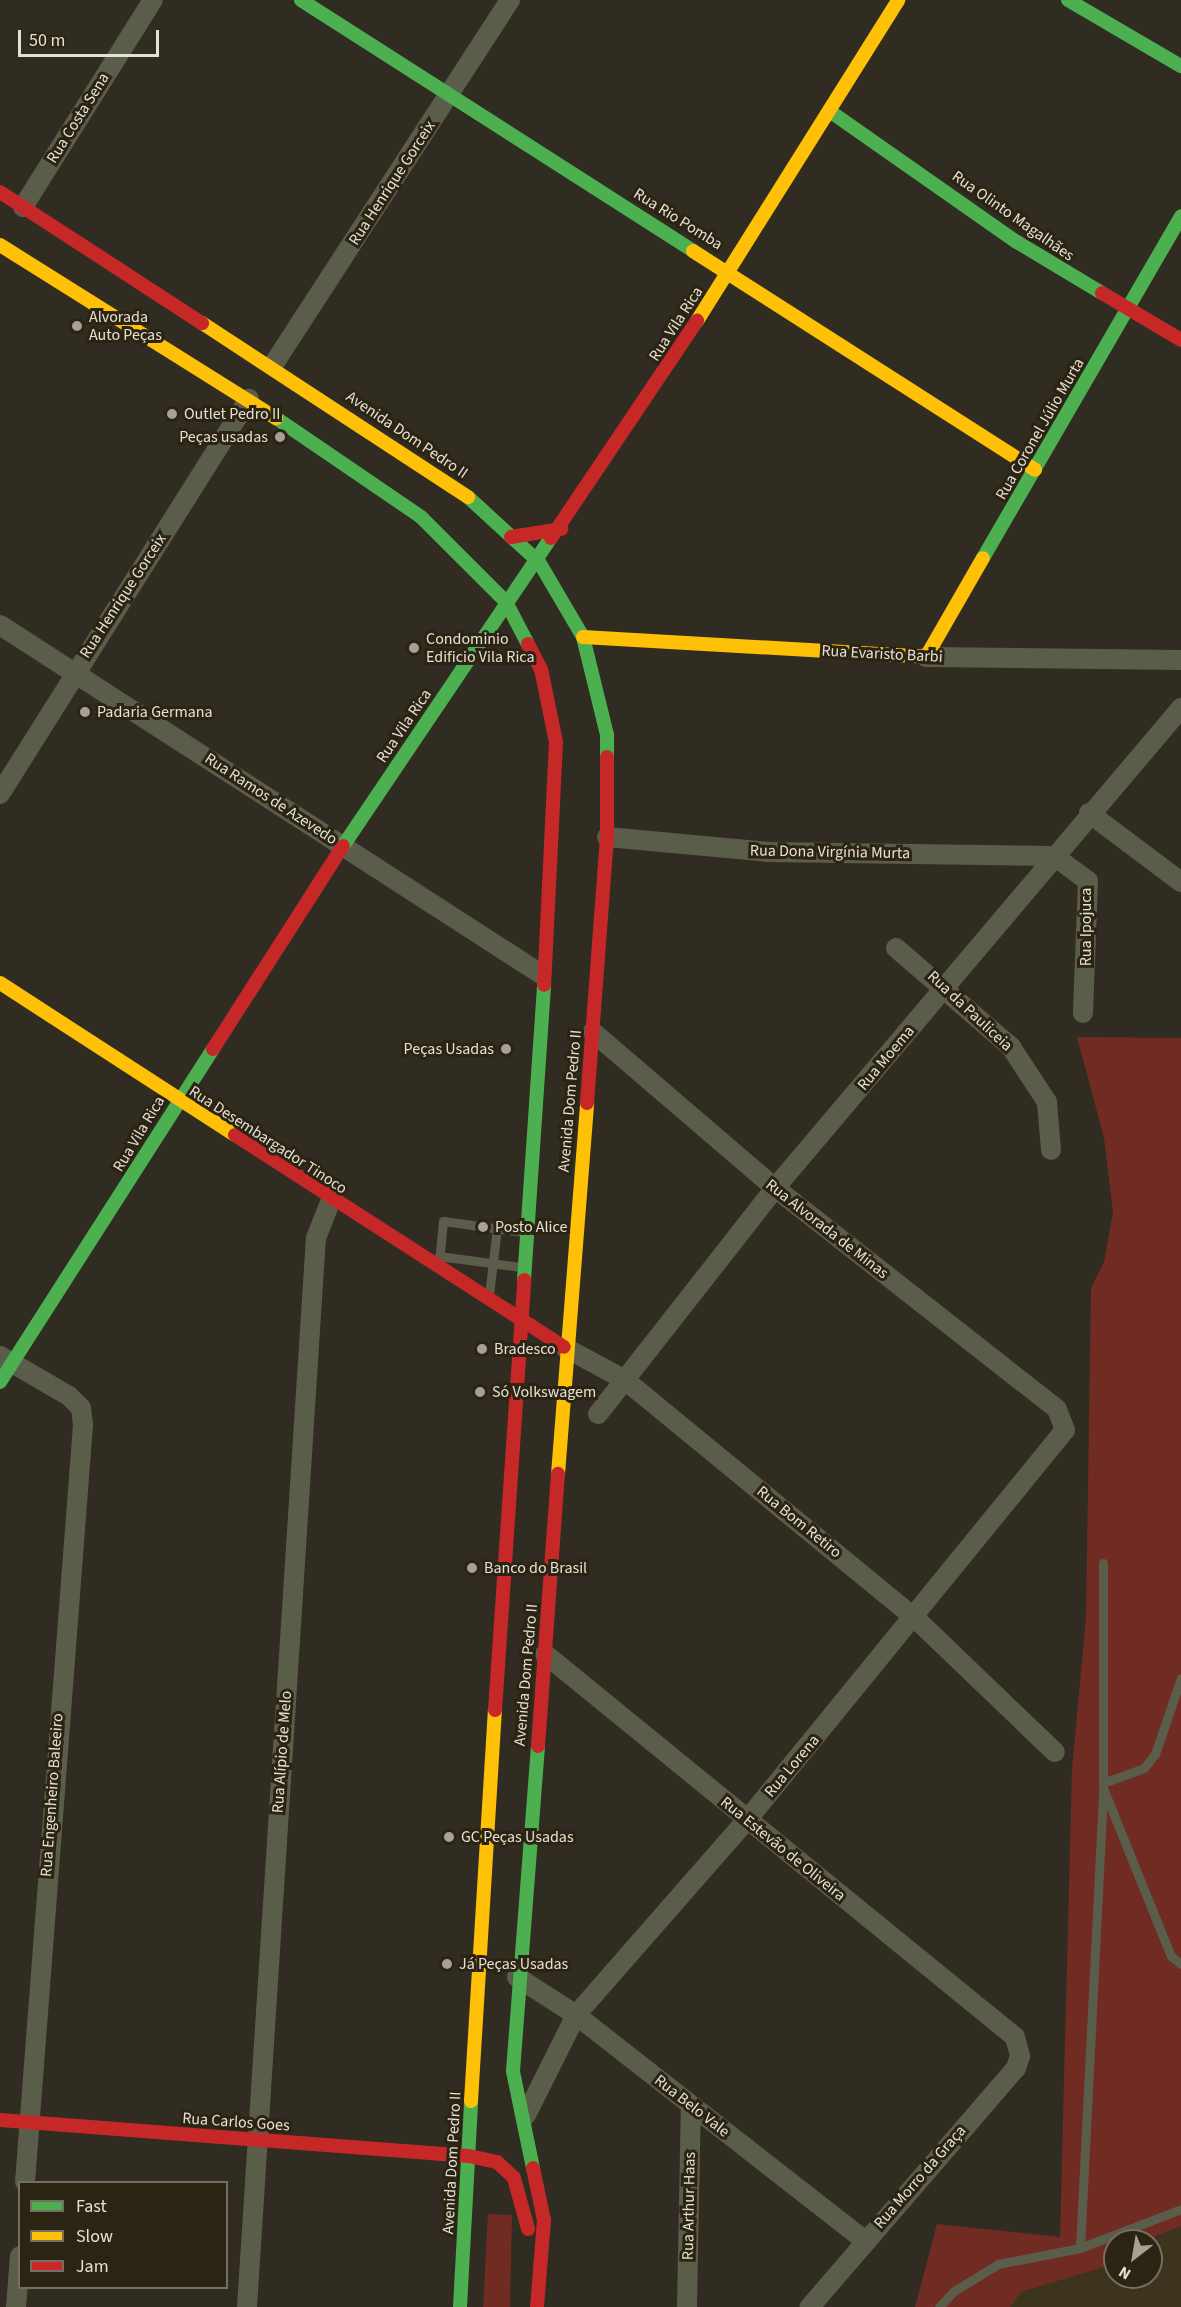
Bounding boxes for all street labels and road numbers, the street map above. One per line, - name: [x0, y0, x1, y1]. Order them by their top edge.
- street label: Rua Costa Sena: [43, 69, 113, 167]
- street label: Rua Henrique Gorceix: [345, 117, 439, 249]
- street label: Rua Olinto Magalhães: [948, 167, 1078, 265]
- street label: Rua Rio Pomba: [630, 184, 726, 254]
- street label: Rua Vila Rica: [645, 283, 707, 365]
- street label: Rua Coronel Júlio Murta: [992, 355, 1088, 503]
- street label: Avenida Dom Pedro II: [342, 387, 472, 483]
- street label: Rua Henrique Gorceix: [76, 530, 170, 662]
- street label: Rua Evaristo Barbi: [821, 641, 943, 667]
- street label: Rua Vila Rica: [372, 685, 436, 767]
- street label: Rua Ramos de Azevedo: [201, 749, 341, 849]
- street label: Rua Dona Virgínia Murta: [750, 841, 910, 863]
- street label: Rua Ipojuca: [1076, 888, 1096, 966]
- street label: Rua da Pauliceia: [923, 967, 1017, 1055]
- street label: Rua Moema: [853, 1022, 919, 1094]
- street label: Avenida Dom Pedro II: [554, 1029, 586, 1173]
- street label: Rua Desembargador Tinoco: [185, 1082, 351, 1198]
- street label: Rua Vila Rica: [109, 1093, 169, 1175]
- street label: Rua Alvorada de Minas: [762, 1175, 892, 1283]
- street label: Rua Bom Retiro: [753, 1482, 845, 1562]
- street label: Avenida Dom Pedro II: [510, 1603, 542, 1747]
- street label: Rua Alípio de Melo: [268, 1690, 296, 1814]
- street label: Rua Engenheiro Baleeiro: [37, 1713, 67, 1877]
- street label: Rua Lorena: [760, 1731, 824, 1801]
- street label: Rua Estevão de Oliveira: [717, 1793, 849, 1905]
- street label: Rua Belo Vale: [650, 2071, 734, 2141]
- street label: Avenida Dom Pedro II: [439, 2091, 465, 2235]
- street label: Rua Carlos Goes: [182, 2109, 290, 2135]
- street label: Rua Morro da Graça: [870, 2121, 970, 2233]
- street label: Rua Arthur Haas: [678, 2152, 700, 2260]

